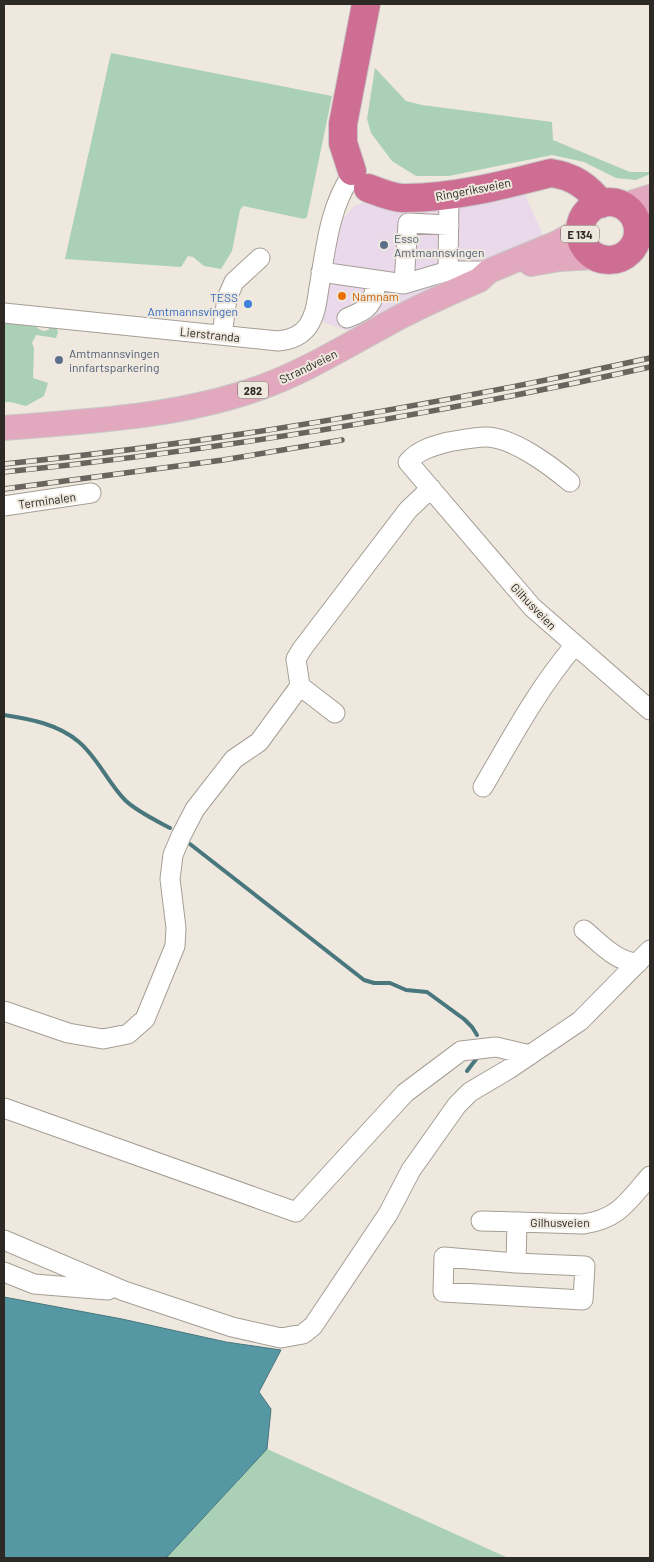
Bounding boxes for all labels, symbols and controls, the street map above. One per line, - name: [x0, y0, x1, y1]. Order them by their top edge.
- street label: Ringeriksveien: [434, 175, 512, 203]
- road number: E 134: [561, 225, 599, 242]
- place label: Esso Amtmannsvingen: [394, 231, 484, 259]
- marker: Esso Amtmannsvingen: [378, 239, 390, 251]
- place label: Namnam: [352, 289, 399, 303]
- place label: TESS Amtmannsvingen: [148, 290, 238, 318]
- marker: Namnam: [336, 290, 348, 302]
- marker: TESS Amtmannsvingen: [242, 298, 254, 310]
- street label: Lierstranda: [179, 324, 241, 344]
- place label: Amtmannsvingen innfartsparkering: [69, 346, 159, 374]
- street label: Strandveien: [277, 346, 339, 386]
- marker: Amtmannsvingen innfartsparkering: [53, 354, 65, 366]
- road number: 282: [238, 382, 268, 398]
- street label: Terminalen: [17, 489, 77, 511]
- street label: Gilhusveien: [508, 580, 560, 632]
- street label: Gilhusveien: [530, 1215, 590, 1229]

